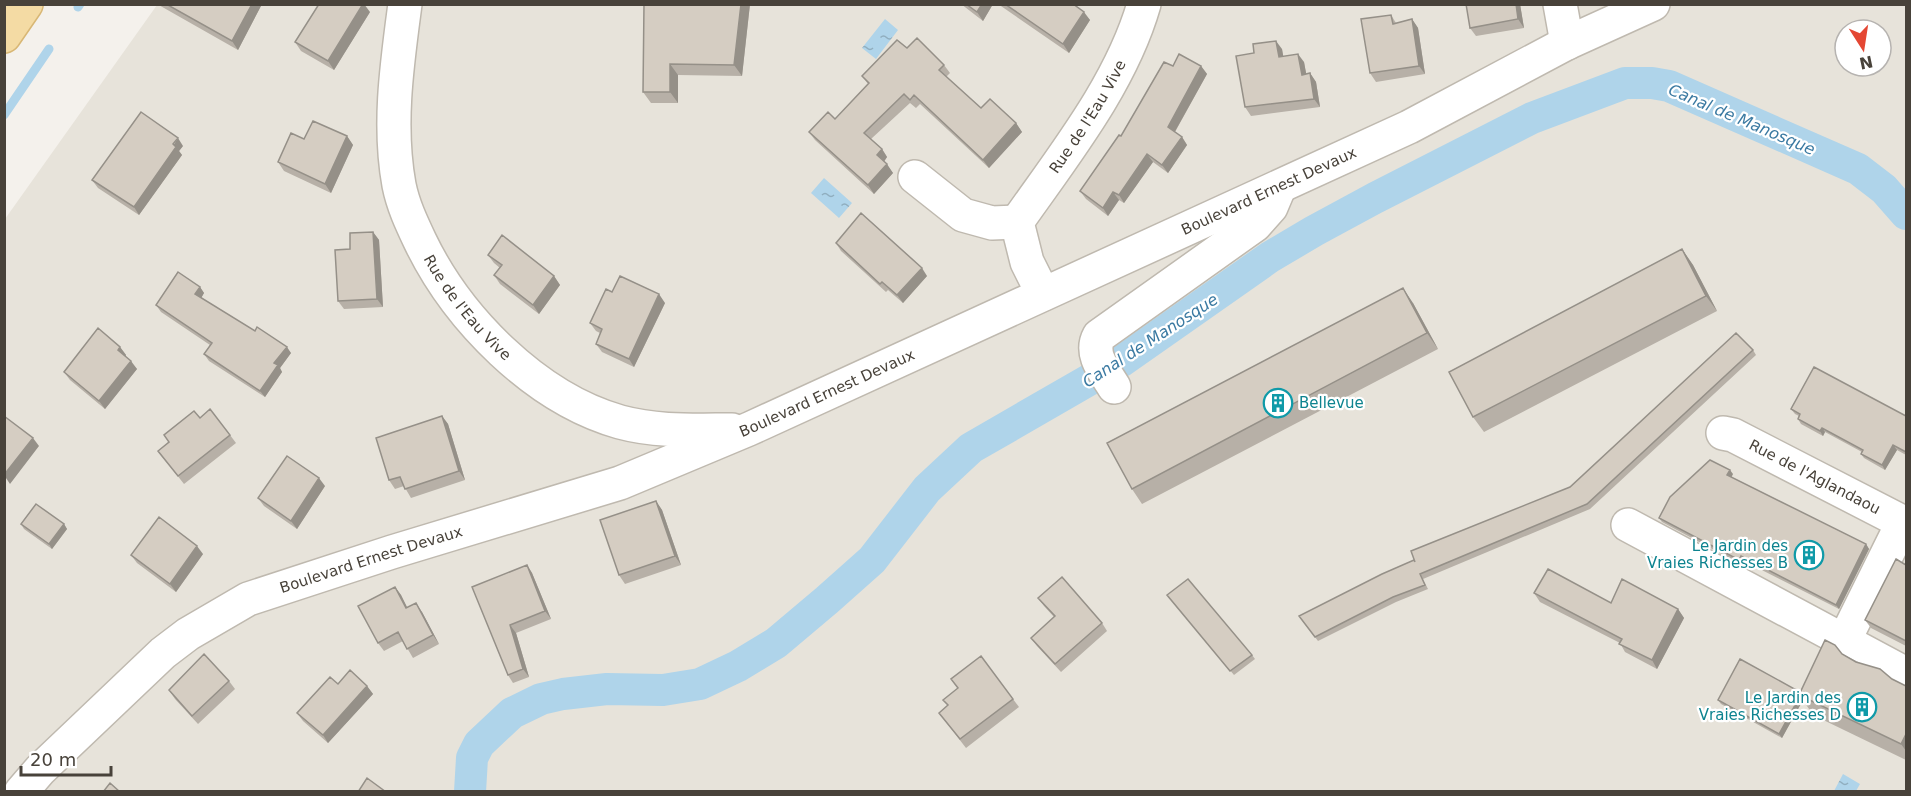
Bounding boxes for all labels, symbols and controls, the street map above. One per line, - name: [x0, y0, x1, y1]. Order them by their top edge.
- north arrow: [1833, 18, 1893, 78]
- text: N: [1857, 51, 1875, 73]
- street label: Rue de l'Eau Vive: [1046, 57, 1130, 177]
- water label: Canal de Manosque: [1666, 80, 1818, 159]
- street label: Boulevard Ernest Devaux: [1179, 143, 1359, 239]
- street label: Rue de l'Eau Vive: [420, 252, 515, 364]
- water label: Canal de Manosque: [1079, 289, 1222, 391]
- street label: Boulevard Ernest Devaux: [737, 345, 918, 441]
- building icon: Bellevue: [1262, 387, 1294, 419]
- place label: Bellevue: [1299, 394, 1364, 412]
- street label: Rue de l'Aglandaou: [1746, 436, 1883, 518]
- street label: Boulevard Ernest Devaux: [278, 522, 465, 597]
- place label: Le Jardin des Vraies Richesses B: [1647, 537, 1788, 572]
- building icon: Le Jardin des Vraies Richesses B: [1793, 539, 1825, 571]
- place label: Le Jardin des Vraies Richesses D: [1699, 689, 1841, 724]
- building icon: Le Jardin des Vraies Richesses D: [1846, 691, 1878, 723]
- scale bar: [21, 739, 111, 777]
- text: 20 m: [30, 749, 76, 770]

